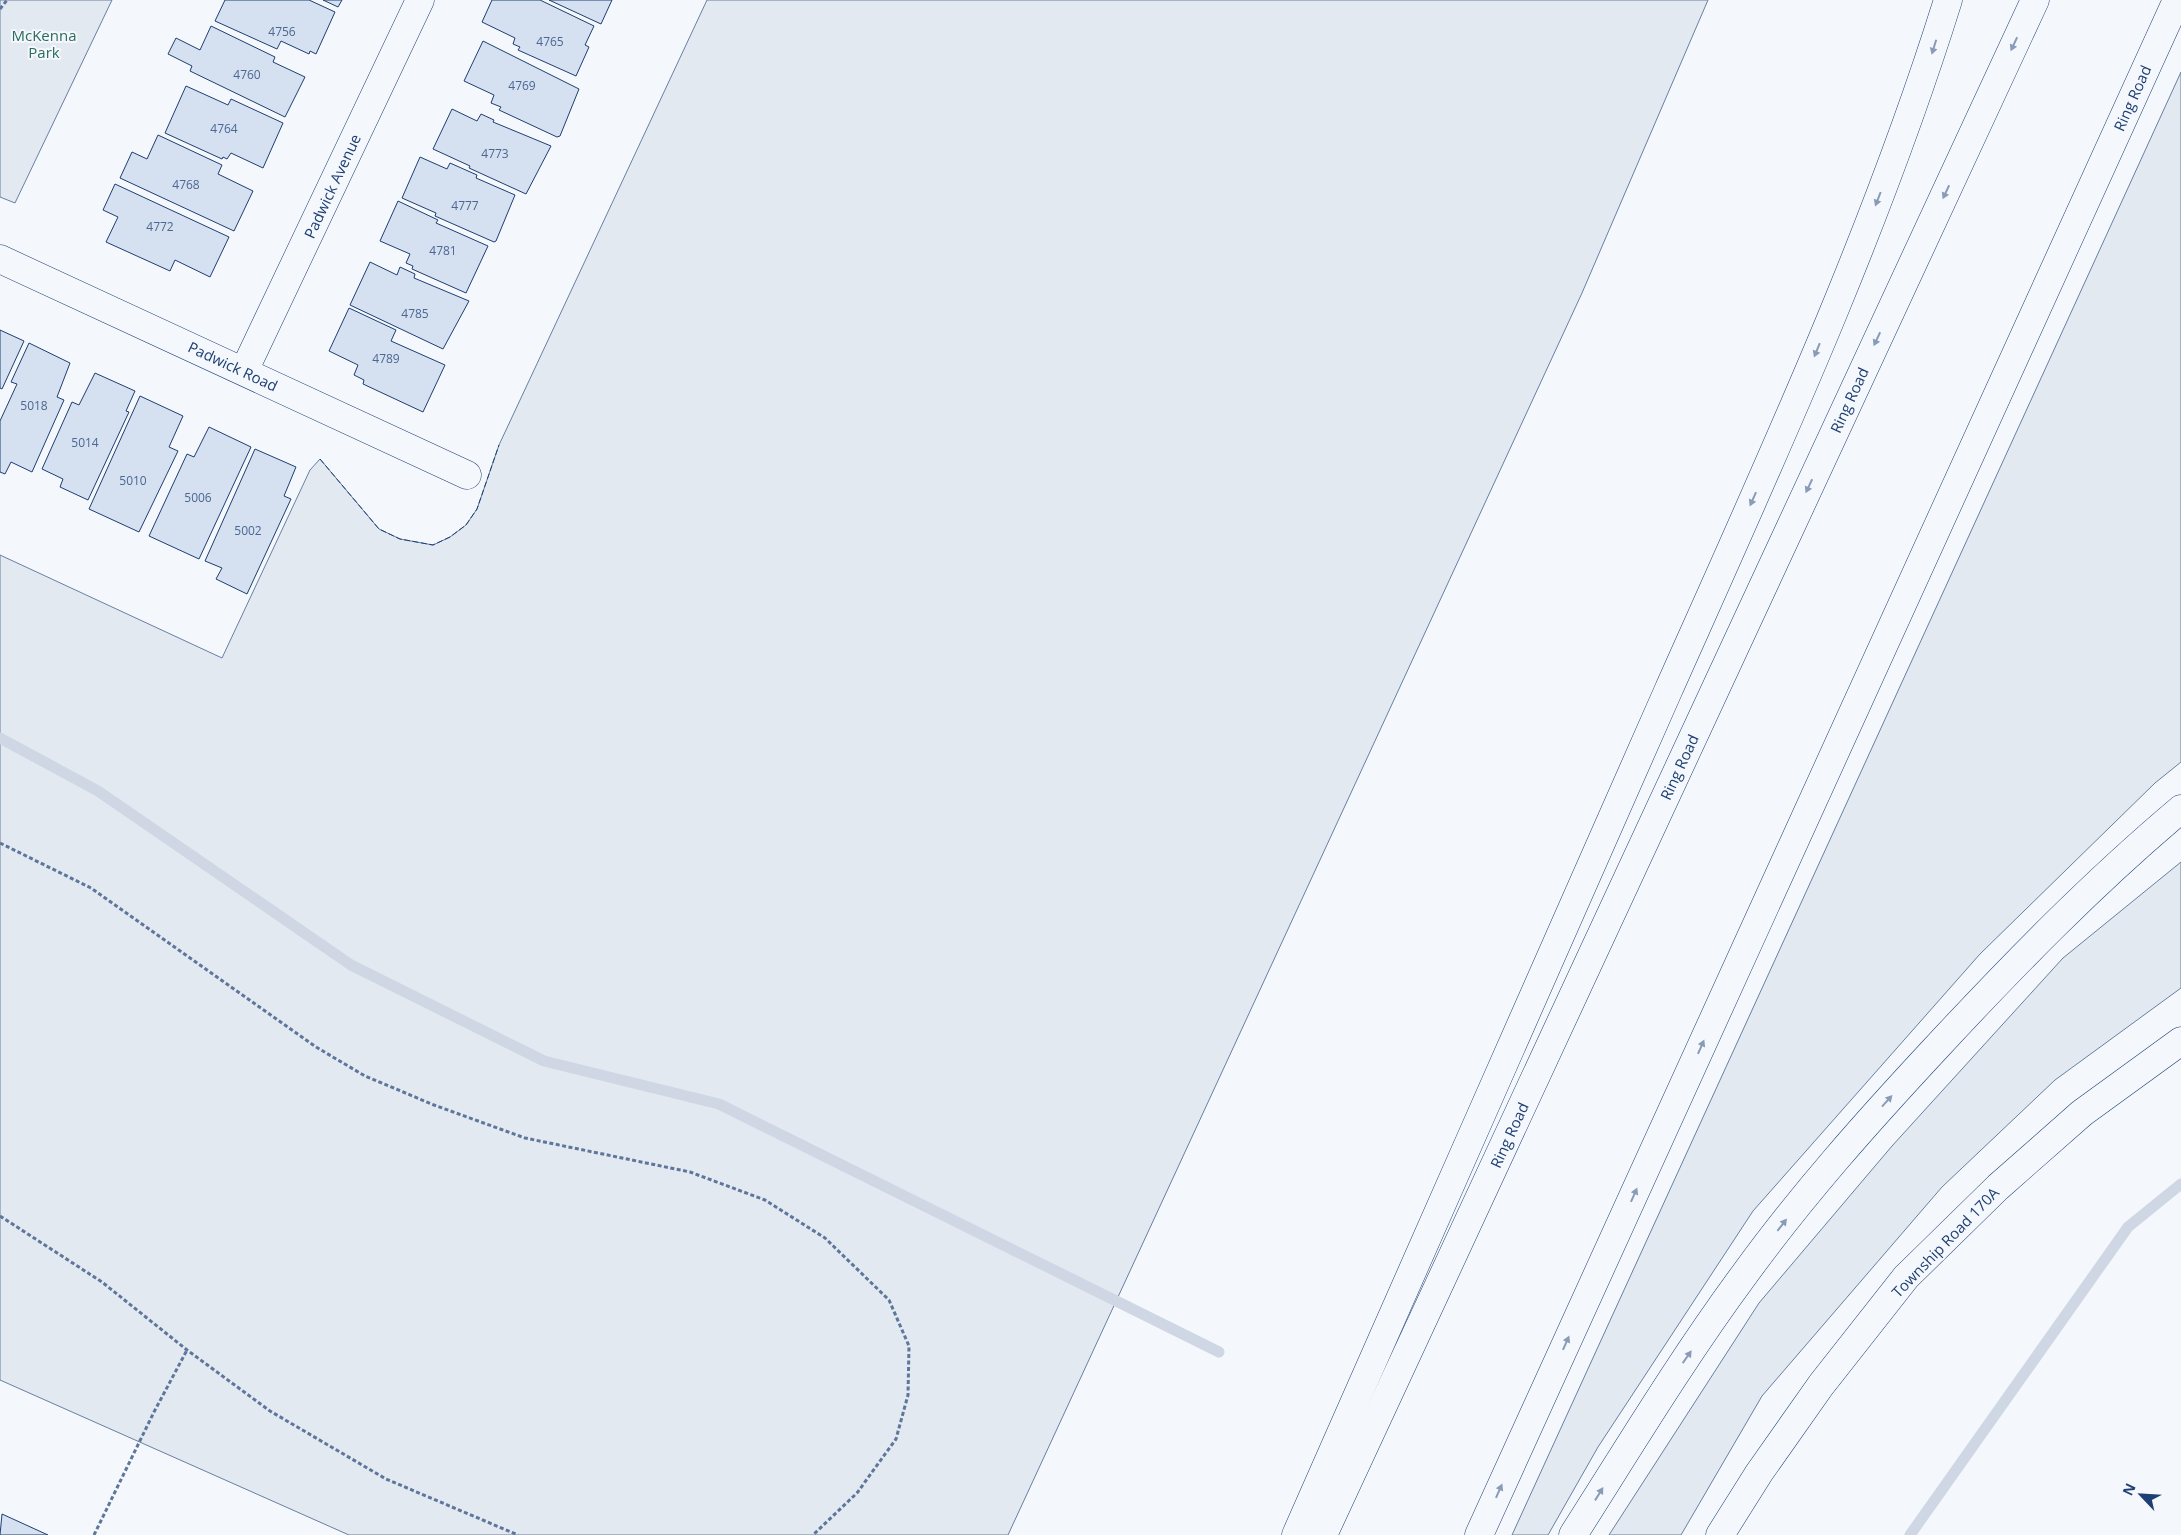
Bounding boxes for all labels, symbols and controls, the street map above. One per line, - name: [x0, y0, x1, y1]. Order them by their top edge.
- house number: 4756: [268, 23, 296, 40]
- park label: McKenna Park: [11, 25, 77, 62]
- house number: 4765: [536, 33, 564, 50]
- one-way arrow: [2010, 37, 2018, 51]
- one-way arrow: [1929, 39, 1937, 54]
- street label: Ring Road: [2109, 62, 2155, 134]
- house number: 4760: [233, 66, 261, 83]
- house number: 4769: [508, 77, 536, 94]
- house number: 4764: [210, 120, 238, 137]
- street label: Padwick Avenue: [299, 131, 365, 241]
- house number: 4773: [481, 145, 509, 162]
- house number: 4768: [172, 176, 200, 193]
- one-way arrow: [1941, 185, 1949, 199]
- one-way arrow: [1874, 192, 1882, 207]
- house number: 4777: [451, 197, 479, 214]
- house number: 4772: [146, 218, 174, 235]
- house number: 4781: [429, 242, 457, 259]
- house number: 4785: [401, 305, 429, 322]
- one-way arrow: [1873, 332, 1881, 346]
- street label: Padwick Road: [185, 337, 281, 395]
- one-way arrow: [1812, 343, 1820, 357]
- house number: 4789: [372, 350, 400, 367]
- street label: Ring Road: [1825, 364, 1873, 436]
- house number: 5018: [20, 397, 48, 414]
- house number: 5014: [71, 434, 99, 451]
- house number: 5010: [119, 472, 147, 489]
- one-way arrow: [1805, 479, 1813, 494]
- house number: 5006: [184, 489, 212, 506]
- one-way arrow: [1749, 492, 1757, 506]
- house number: 5002: [234, 522, 262, 539]
- street label: Ring Road: [1655, 731, 1703, 803]
- one-way arrow: [1697, 1040, 1705, 1054]
- one-way arrow: [1881, 1096, 1893, 1108]
- street label: Ring Road: [1485, 1099, 1533, 1171]
- street label: Township Road 170A: [1887, 1182, 2003, 1302]
- one-way arrow: [1630, 1188, 1638, 1202]
- one-way arrow: [1777, 1219, 1788, 1232]
- one-way arrow: [1563, 1336, 1571, 1350]
- one-way arrow: [1682, 1350, 1692, 1364]
- north arrow: [2116, 1470, 2166, 1520]
- text: N: [2118, 1480, 2140, 1498]
- one-way arrow: [1496, 1484, 1504, 1498]
- one-way arrow: [1595, 1487, 1604, 1500]

